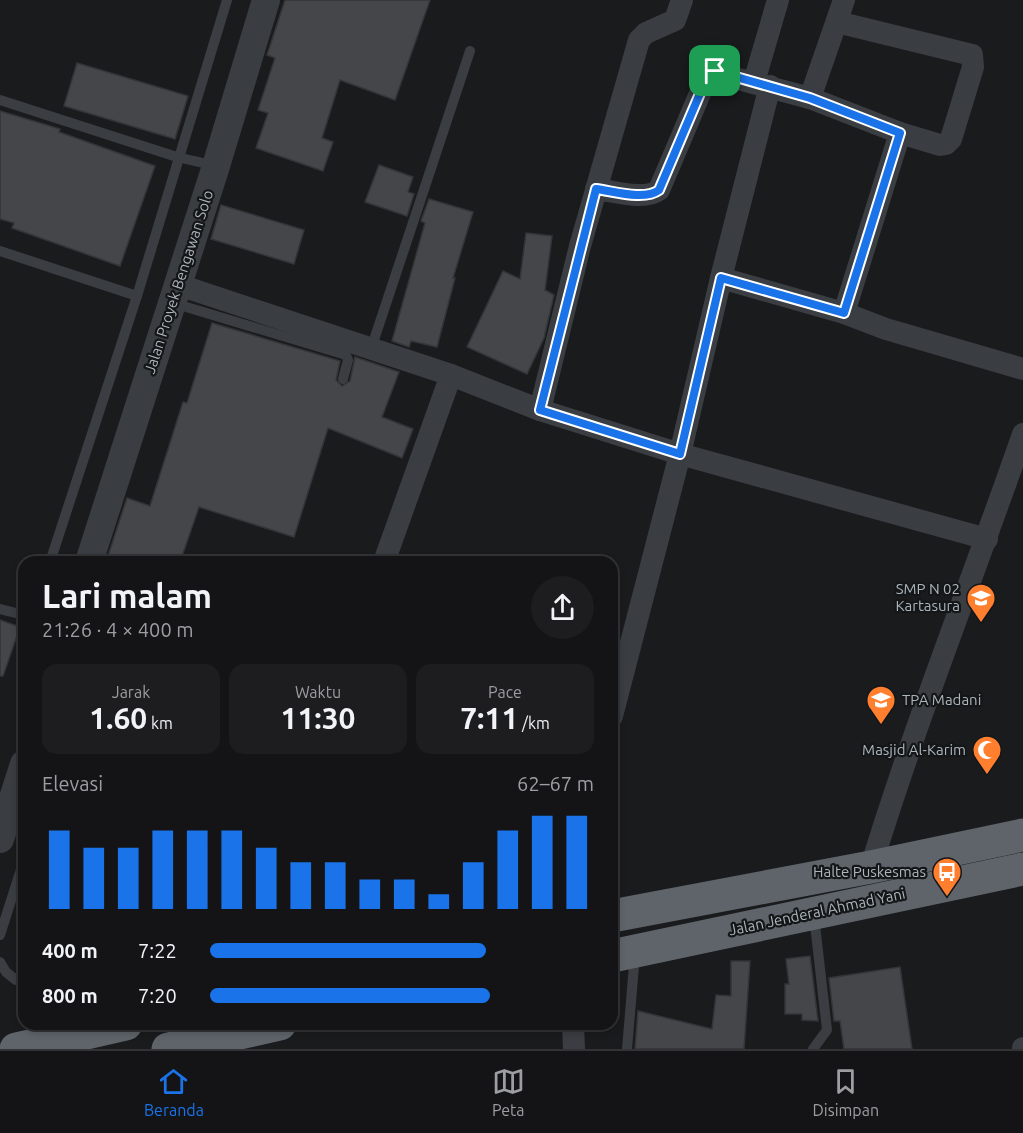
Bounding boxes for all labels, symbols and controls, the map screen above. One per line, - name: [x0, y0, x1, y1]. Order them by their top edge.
- pin: [689, 45, 740, 96]
- icon: arrive: [698, 54, 731, 87]
- street label: Jalan Proyek Bengawan Solo: [141, 188, 216, 376]
- button: share: [531, 576, 594, 639]
- text: Lari malam: [42, 577, 212, 614]
- place label: SMP N 02 Kartasura: [895, 580, 960, 614]
- school or university icon: SMP N 02 Kartasura: [965, 582, 997, 624]
- text: 21:26 · 4 × 400 m: [42, 618, 194, 641]
- text: Jarak: [112, 683, 150, 701]
- text: Waktu: [295, 683, 341, 701]
- text: Pace: [488, 683, 522, 701]
- school or university icon: TPA Madani: [865, 684, 897, 726]
- place label: TPA Madani: [902, 691, 981, 708]
- text: 1.60: [89, 701, 147, 735]
- text: 11:30: [280, 701, 356, 735]
- text: 7:11: [460, 701, 518, 735]
- text: km: [147, 714, 173, 732]
- text: /km: [518, 714, 550, 732]
- mosque icon: Masjid Al-Karim: [971, 734, 1003, 776]
- place label: Masjid Al-Karim: [862, 741, 966, 758]
- text: Elevasi: [42, 772, 103, 795]
- text: 62–67 m: [517, 772, 594, 795]
- bus stop icon: Halte Puskesmas: [931, 856, 963, 898]
- place label: Halte Puskesmas: [813, 863, 926, 880]
- street label: Jalan Jenderal Ahmad Yani: [727, 884, 907, 939]
- text: 400 m: [42, 939, 98, 962]
- text: 7:22: [138, 939, 177, 962]
- text: 800 m: [42, 984, 98, 1007]
- text: 7:20: [138, 984, 177, 1007]
- tab: Beranda: [144, 1065, 204, 1119]
- tab: Peta: [492, 1065, 525, 1119]
- tab: Disimpan: [813, 1065, 879, 1119]

